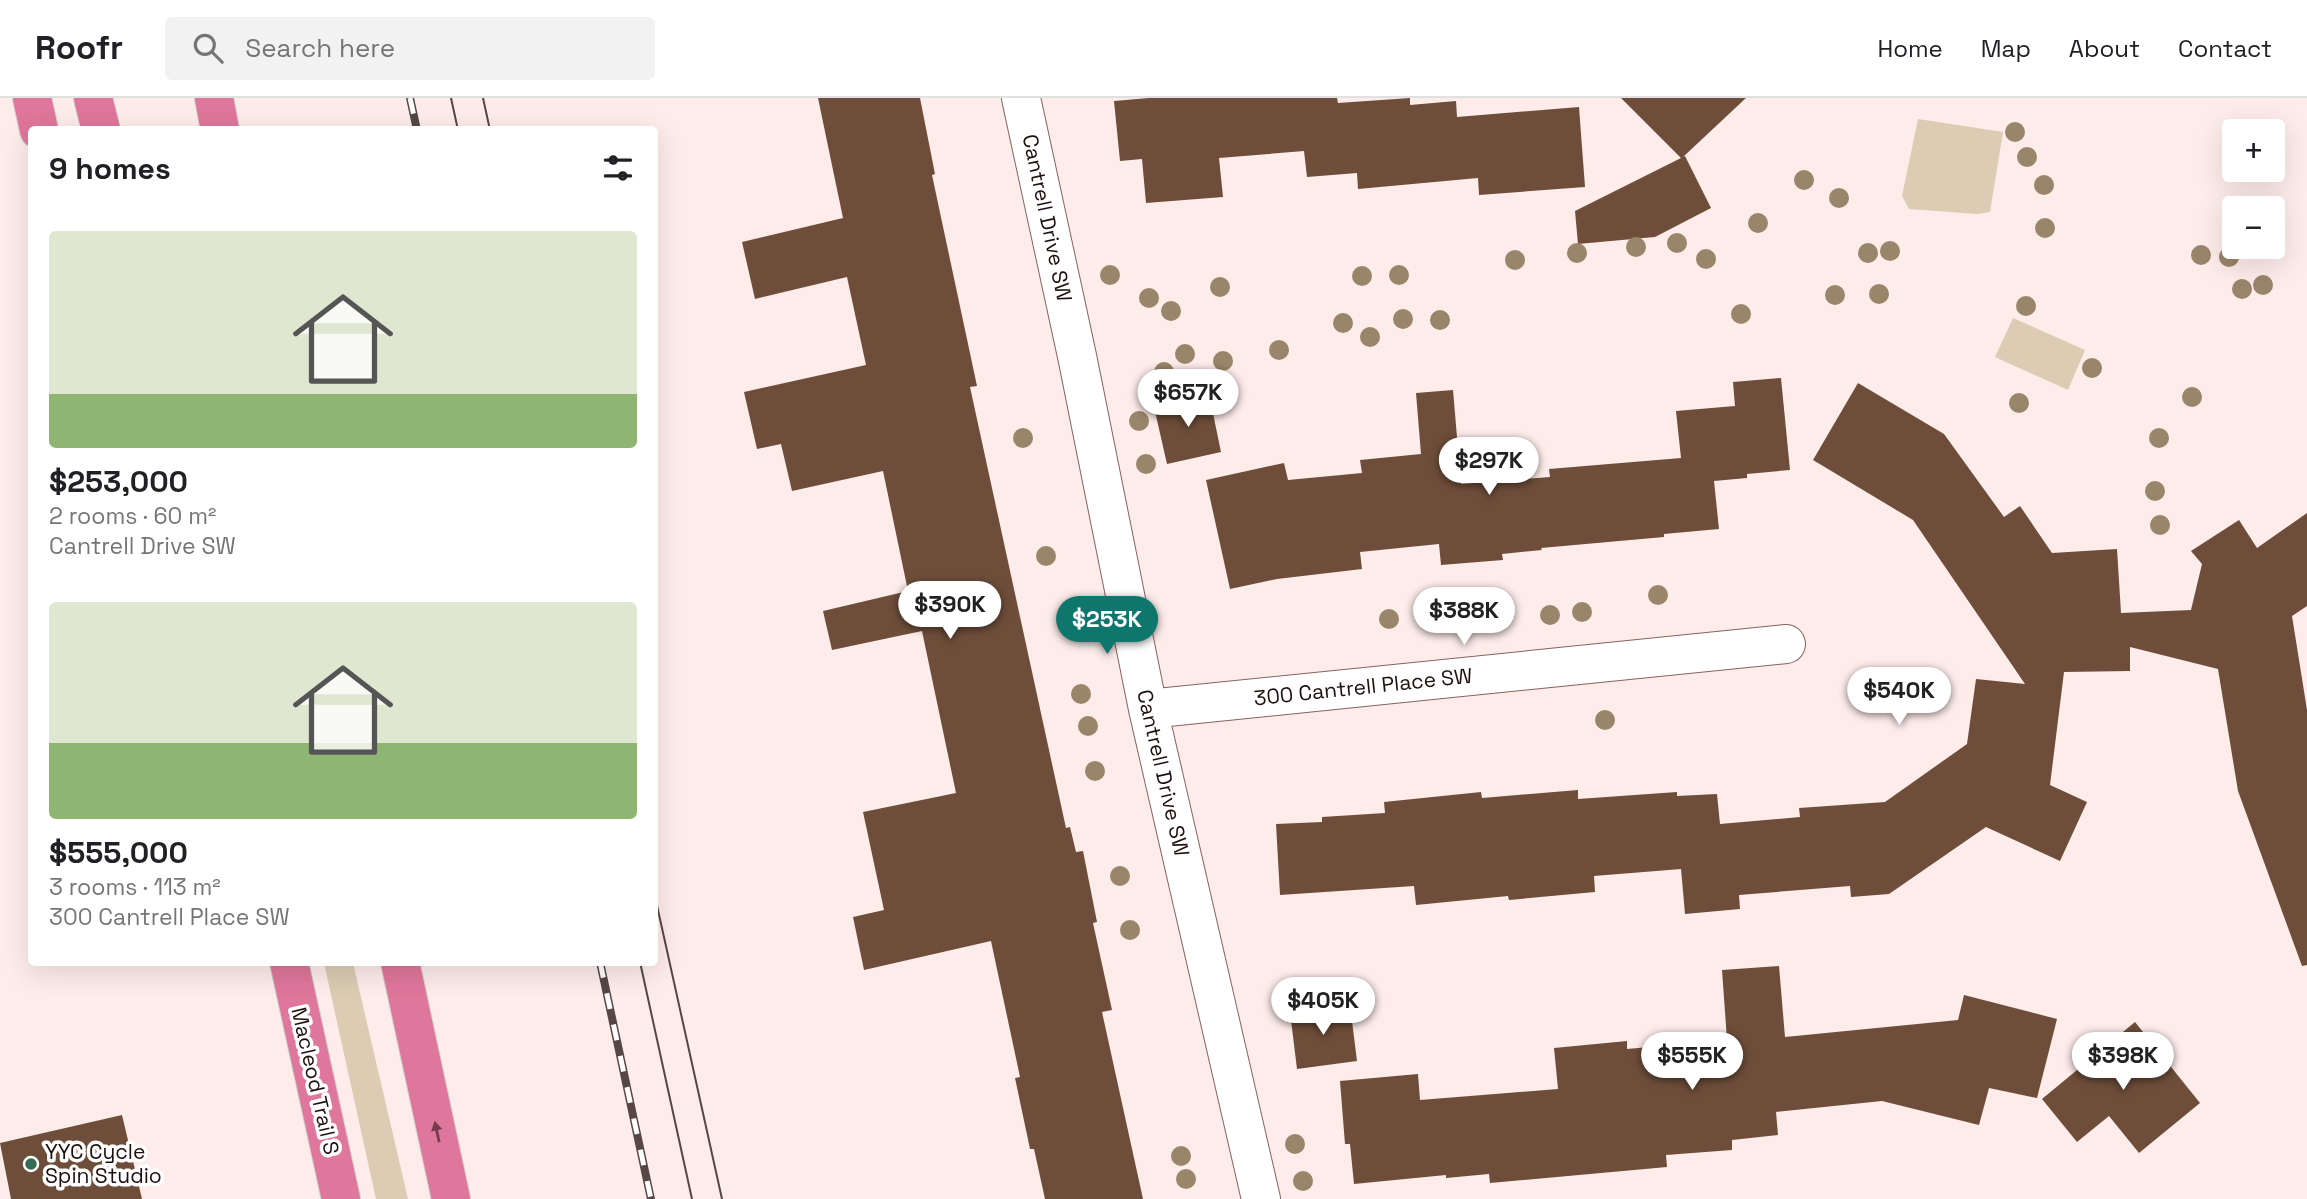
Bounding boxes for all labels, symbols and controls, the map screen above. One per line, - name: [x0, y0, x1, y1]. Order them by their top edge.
- search box: [165, 17, 655, 80]
- text: Roofr: [35, 27, 123, 69]
- icon: search: [189, 29, 227, 67]
- text: Search here: [245, 31, 395, 65]
- text: Home: [1877, 33, 1943, 64]
- text: Map: [1981, 33, 2031, 64]
- text: About: [2069, 33, 2140, 64]
- text: Contact: [2178, 33, 2272, 64]
- map controls: [2222, 119, 2285, 259]
- button: +: [2222, 119, 2285, 182]
- street label: Cantrell Drive SW: [1017, 132, 1078, 304]
- text: 9 homes: [49, 149, 171, 188]
- icon: filters: [599, 149, 637, 187]
- button: −: [2222, 196, 2285, 259]
- icon: home: [280, 276, 406, 402]
- pin: $657K: [1139, 370, 1237, 429]
- text: $657K: [1154, 377, 1222, 407]
- pin: $297K: [1440, 438, 1538, 497]
- text: $297K: [1455, 445, 1523, 475]
- text: $253,000: [49, 462, 188, 501]
- text: 2 rooms · 60 m²: [49, 501, 216, 531]
- text: Cantrell Drive SW: [49, 531, 236, 561]
- pin: $390K: [901, 582, 999, 641]
- pin: $388K: [1415, 588, 1513, 647]
- text: $390K: [914, 589, 986, 619]
- text: $388K: [1429, 595, 1499, 625]
- pin: $253K: [1058, 596, 1156, 656]
- text: $253K: [1072, 604, 1142, 634]
- icon: home: [280, 647, 406, 773]
- street label: 300 Cantrell Place SW: [1252, 662, 1474, 711]
- pin: $540K: [1850, 668, 1948, 727]
- text: $540K: [1863, 675, 1935, 705]
- street label: Cantrell Drive SW: [1131, 687, 1196, 859]
- text: $555,000: [49, 833, 188, 872]
- text: 3 rooms · 113 m²: [49, 872, 221, 902]
- text: 300 Cantrell Place SW: [49, 902, 290, 932]
- pin: $405K: [1274, 978, 1372, 1037]
- text: $405K: [1287, 985, 1359, 1015]
- street label: Macleod Trail S: [285, 1005, 346, 1157]
- pin: $555K: [1643, 1032, 1741, 1092]
- pin: $398K: [2074, 1032, 2172, 1092]
- text: $555K: [1657, 1040, 1727, 1070]
- text: $398K: [2088, 1040, 2158, 1070]
- one-way arrow: [431, 1121, 442, 1143]
- place label: YYC Cycle Spin Studio: [45, 1138, 162, 1189]
- marker: YYC Cycle Spin Studio: [23, 1156, 39, 1172]

